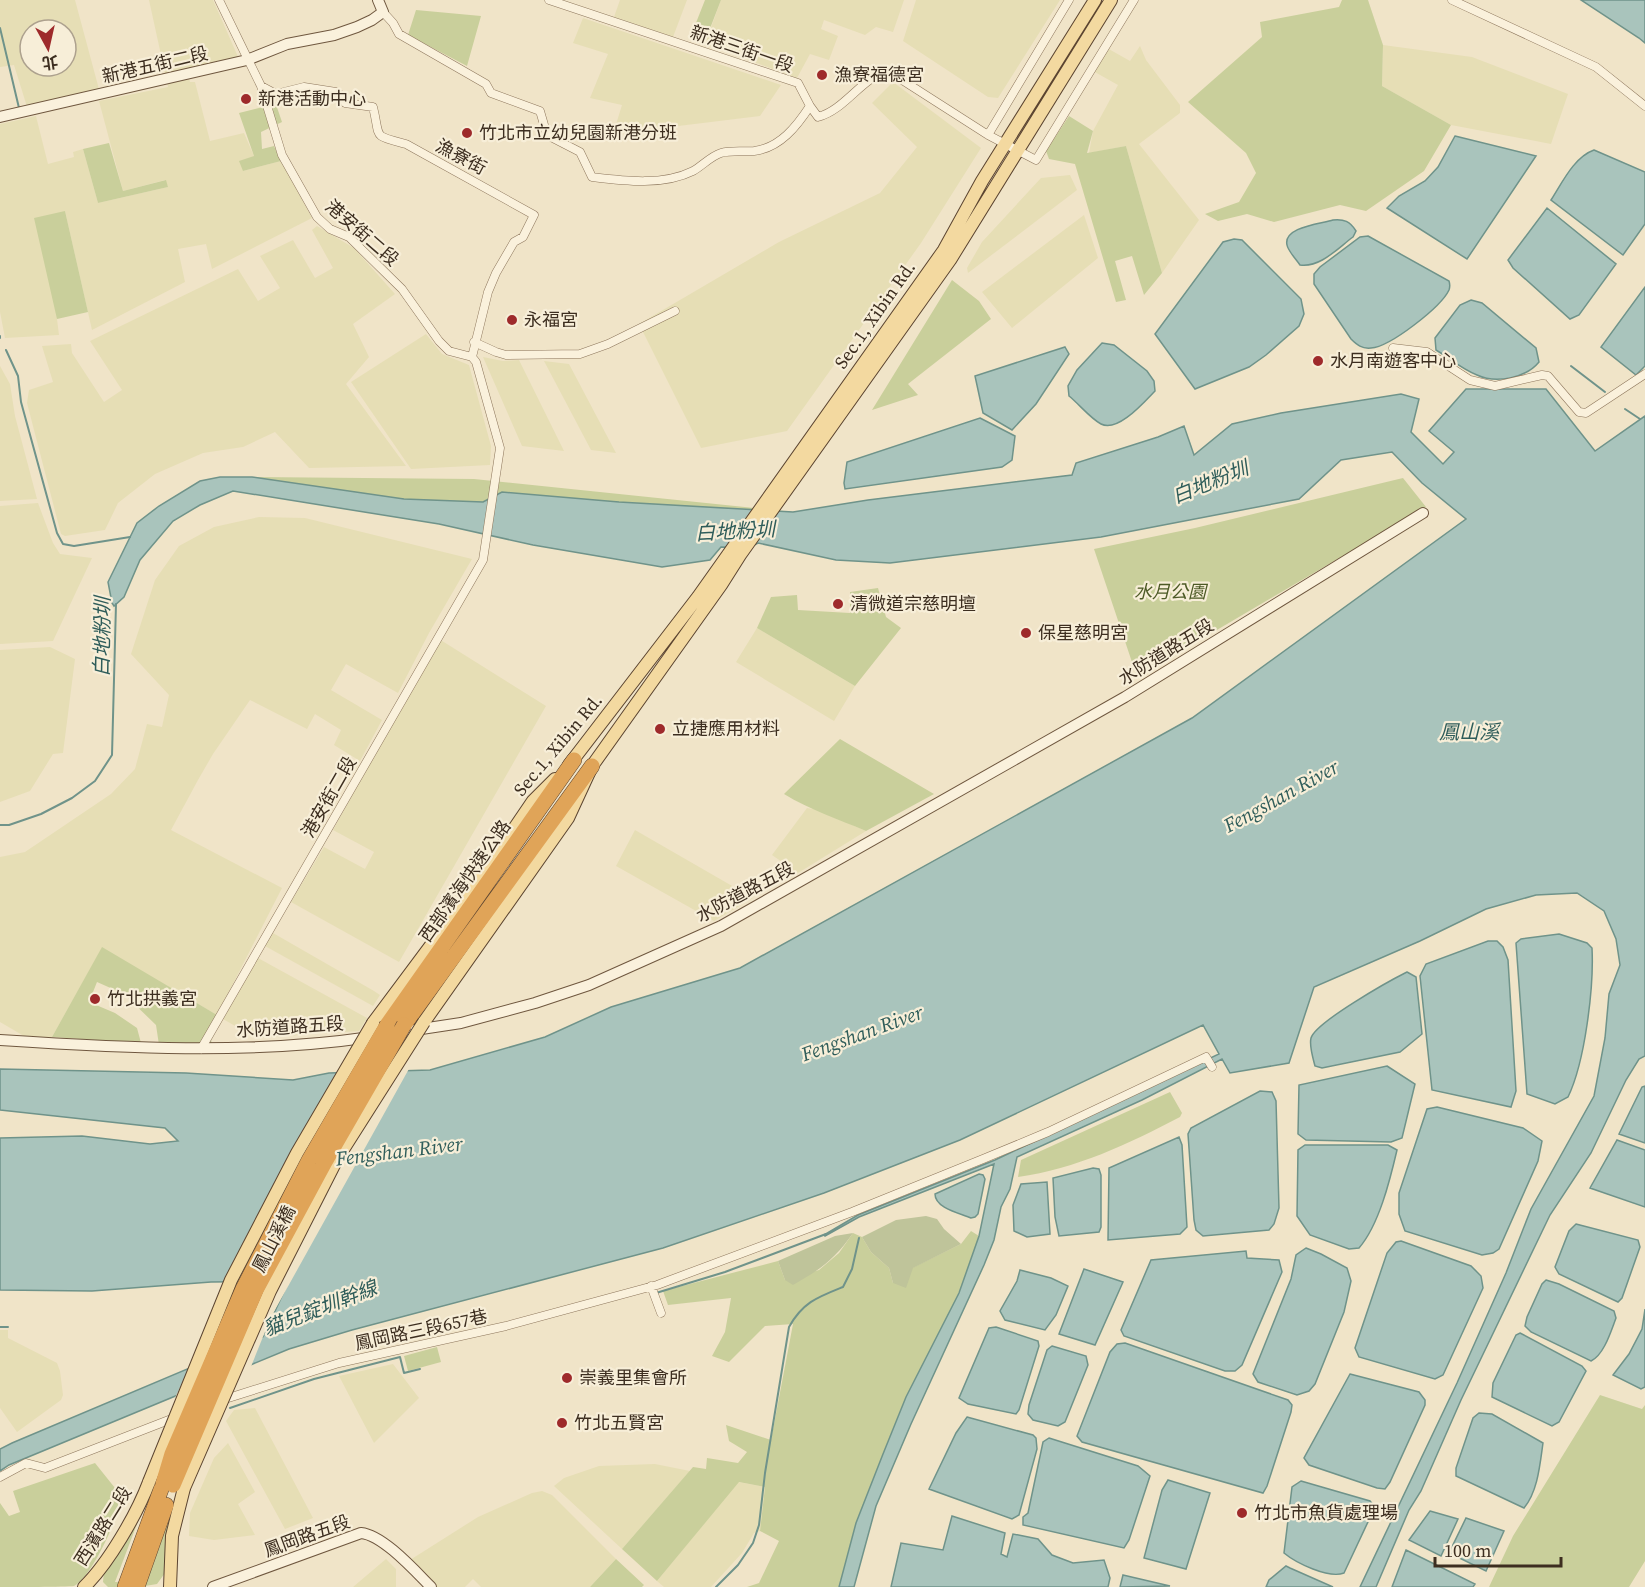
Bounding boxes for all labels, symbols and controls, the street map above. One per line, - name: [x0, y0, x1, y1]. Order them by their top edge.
- north arrow: [18, 18, 78, 78]
- street label: 新港三街一段: [687, 19, 797, 78]
- street label: 新港五街二段: [99, 40, 210, 89]
- text: 北: [41, 51, 60, 75]
- place label: 漁寮福德宮: [834, 62, 924, 87]
- marker: 漁寮福德宮: [815, 68, 829, 82]
- place label: 新港活動中心: [258, 86, 366, 111]
- marker: 新港活動中心: [239, 92, 253, 106]
- place label: 竹北市立幼兒園新港分班: [479, 120, 677, 145]
- marker: 竹北市立幼兒園新港分班: [460, 126, 474, 140]
- street label: 漁寮街: [432, 133, 491, 180]
- street label: 港安街二段: [320, 194, 404, 272]
- street label: Sec.1, Xibin Rd.: [828, 256, 921, 374]
- place label: 永福宮: [524, 307, 578, 332]
- marker: 永福宮: [505, 313, 519, 327]
- place label: 水月南遊客中心: [1330, 348, 1456, 373]
- marker: 水月南遊客中心: [1311, 354, 1325, 368]
- water label: 白地粉圳: [1168, 453, 1255, 510]
- water label: 白地粉圳: [694, 515, 779, 547]
- park label: 水月公園: [1134, 579, 1209, 604]
- place label: 清微道宗慈明壇: [850, 591, 976, 616]
- water label: 白地粉圳: [87, 594, 117, 677]
- marker: 清微道宗慈明壇: [831, 597, 845, 611]
- street label: 水防道路五段: [1113, 612, 1218, 691]
- place label: 保星慈明宮: [1038, 620, 1128, 645]
- marker: 保星慈明宮: [1019, 626, 1033, 640]
- street label: Sec.1, Xibin Rd.: [507, 688, 608, 801]
- place label: 立捷應用材料: [672, 716, 780, 741]
- water label: 鳳山溪: [1439, 718, 1502, 746]
- marker: 立捷應用材料: [653, 722, 667, 736]
- street label: 港安街二段: [295, 752, 362, 842]
- water label: Fengshan River: [1217, 752, 1345, 840]
- street label: 西部濱海快速公路: [413, 815, 516, 947]
- street label: 水防道路五段: [691, 855, 798, 928]
- place label: 竹北拱義宮: [107, 986, 197, 1011]
- marker: 竹北拱義宮: [88, 992, 102, 1006]
- water label: Fengshan River: [796, 998, 928, 1068]
- street label: 水防道路五段: [235, 1010, 345, 1043]
- water label: Fengshan River: [333, 1129, 465, 1173]
- street label: 鳳山溪橋: [246, 1201, 301, 1277]
- water label: 貓兒錠圳幹線: [259, 1273, 383, 1343]
- street label: 鳳岡路三段657巷: [352, 1303, 490, 1356]
- place label: 崇義里集會所: [579, 1365, 687, 1390]
- marker: 崇義里集會所: [560, 1371, 574, 1385]
- place label: 竹北五賢宮: [574, 1410, 664, 1435]
- marker: 竹北五賢宮: [555, 1416, 569, 1430]
- street label: 西濱路二段: [68, 1481, 137, 1571]
- place label: 竹北市魚貨處理場: [1254, 1500, 1398, 1525]
- marker: 竹北市魚貨處理場: [1235, 1506, 1249, 1520]
- street label: 鳳岡路五段: [260, 1508, 353, 1563]
- scale bar: [1435, 1530, 1561, 1568]
- text: 100 m: [1444, 1538, 1491, 1563]

